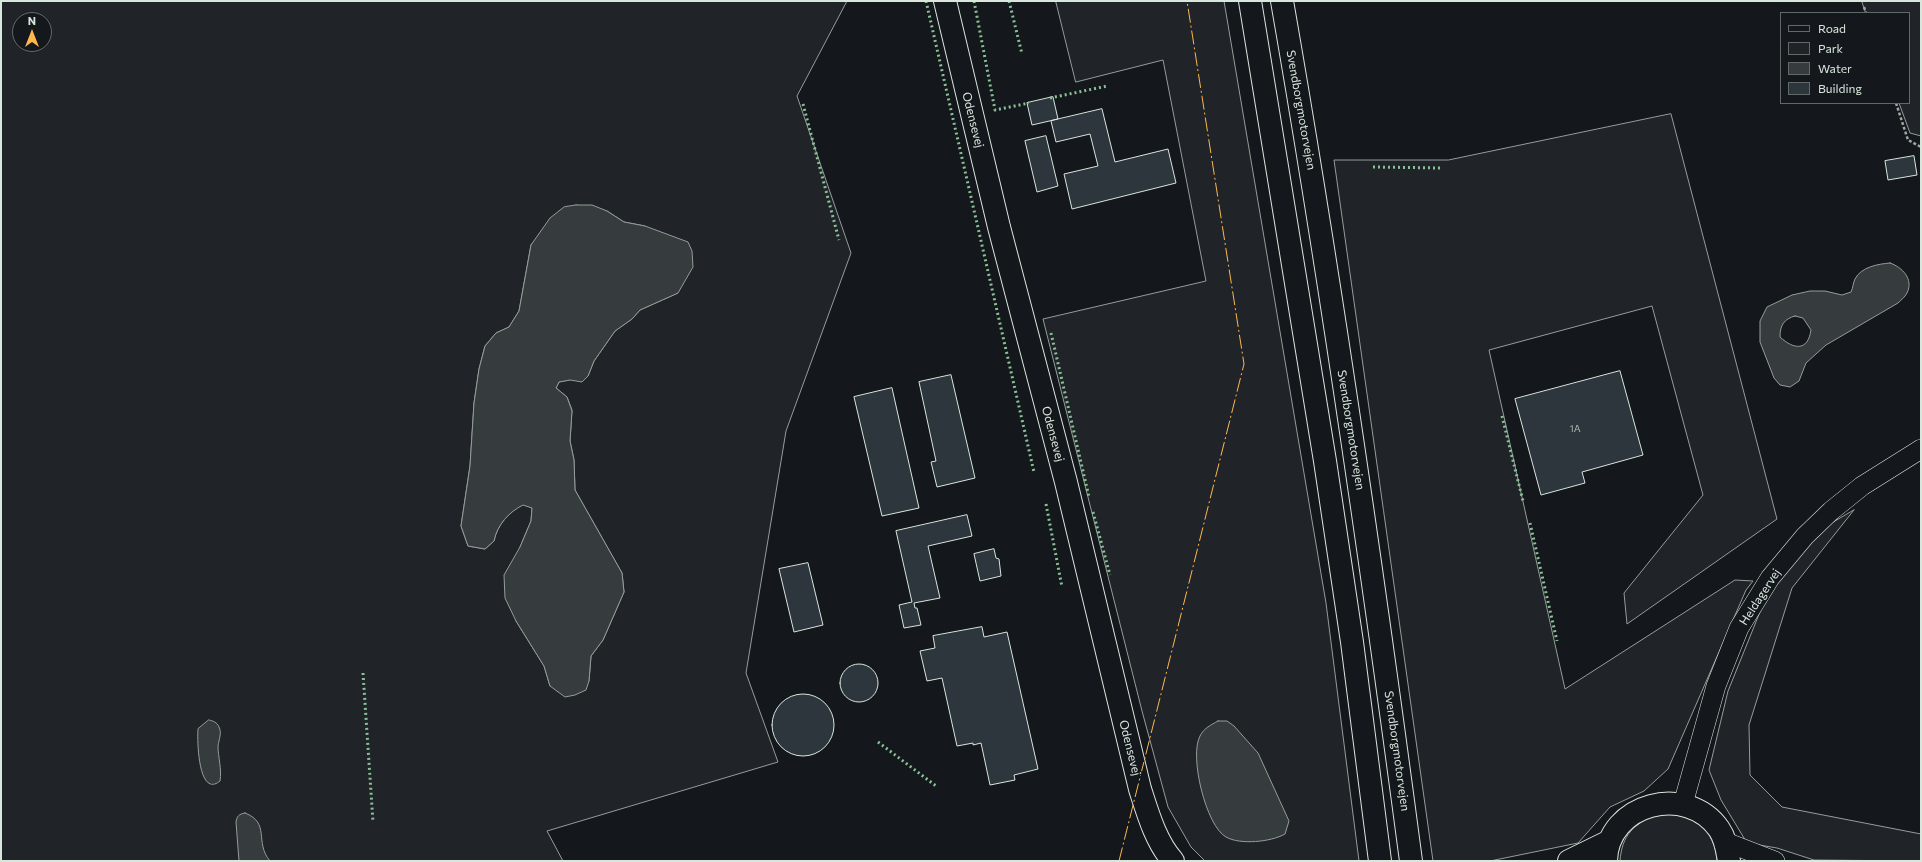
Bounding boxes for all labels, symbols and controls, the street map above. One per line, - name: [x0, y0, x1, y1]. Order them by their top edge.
- north arrow: [12, 12, 52, 52]
- legend: [1780, 12, 1910, 104]
- text: N: [28, 14, 36, 27]
- text: Road: [1818, 21, 1846, 35]
- text: Park: [1818, 41, 1843, 55]
- street label: Svendborgmotorvejen: [1283, 49, 1319, 171]
- text: Water: [1818, 61, 1852, 75]
- text: Building: [1818, 81, 1862, 95]
- street label: Odensevej: [959, 91, 987, 149]
- street label: Svendborgmotorvejen: [1334, 369, 1368, 491]
- street label: Odensevej: [1039, 405, 1067, 463]
- house number: 1A: [1569, 423, 1581, 435]
- street label: Heldagervej: [1736, 566, 1784, 628]
- street label: Svendborgmotorvejen: [1381, 690, 1413, 812]
- street label: Odensevej: [1116, 719, 1144, 777]

